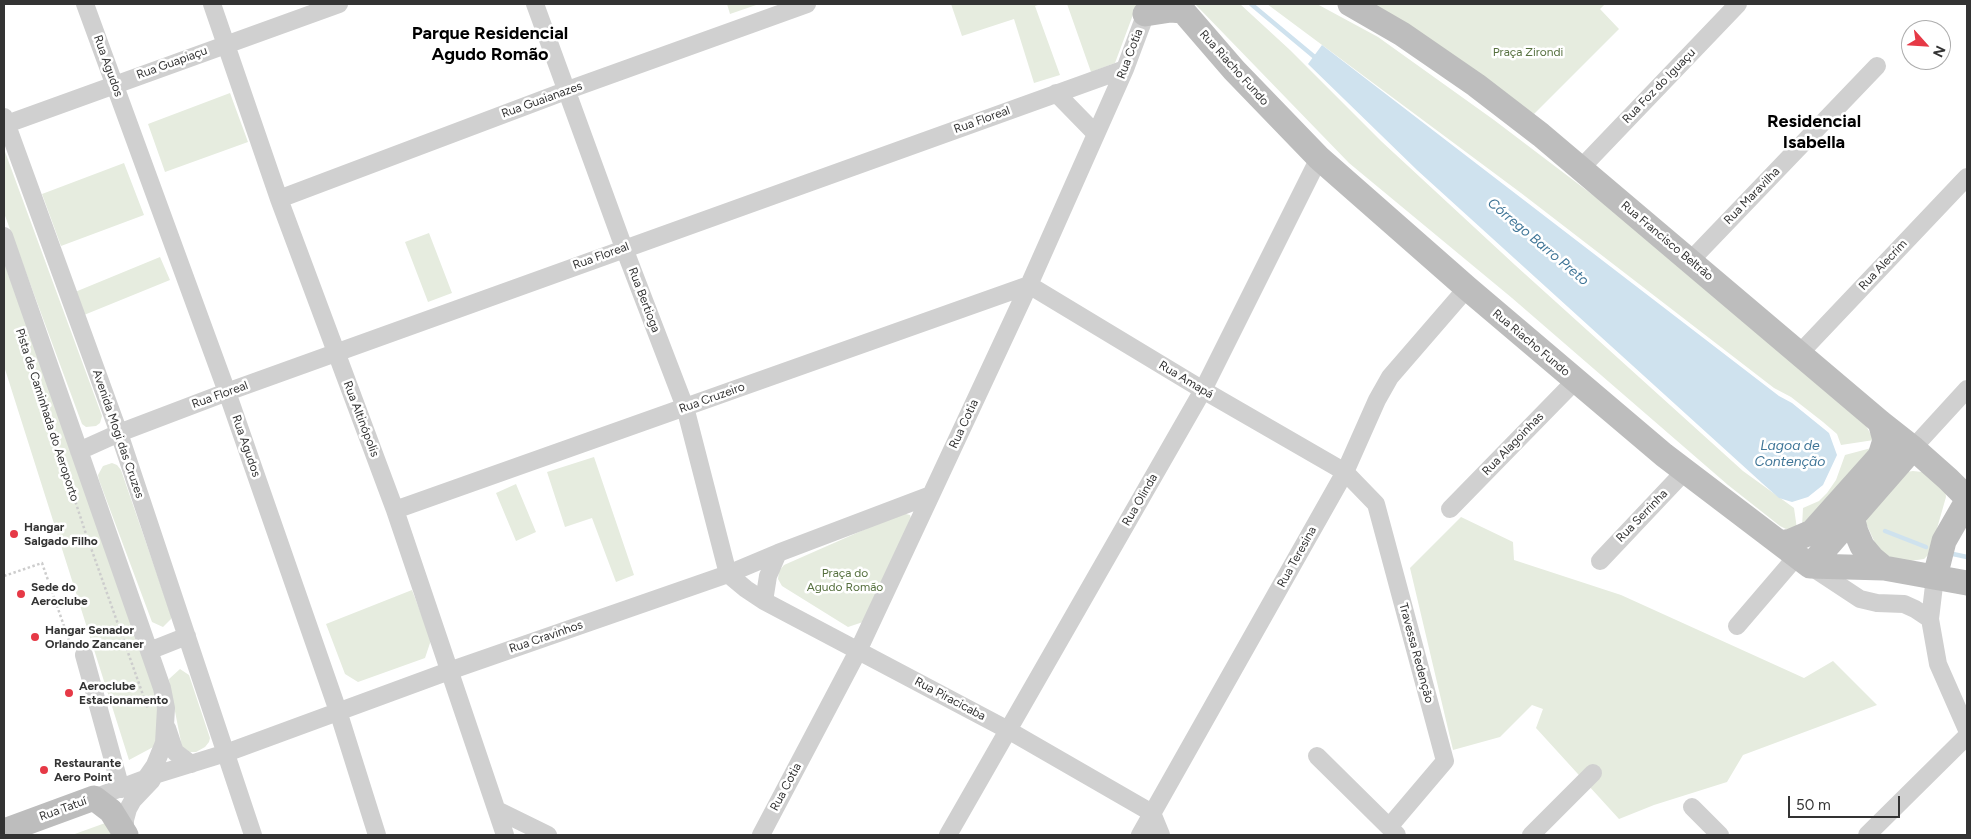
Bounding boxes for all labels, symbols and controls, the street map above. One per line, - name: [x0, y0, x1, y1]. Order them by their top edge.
- north arrow: [1901, 20, 1951, 70]
- district label: Parque Residencial Agudo Romão: [412, 23, 568, 66]
- street label: Rua Cotia: [1114, 27, 1146, 81]
- street label: Rua Riacho Fundo: [1196, 27, 1272, 109]
- street label: Rua Agudos: [90, 33, 126, 99]
- text: N: [1929, 43, 1949, 60]
- street label: Rua Guapiaçu: [135, 44, 209, 82]
- park label: Praça Zirondi: [1493, 45, 1563, 59]
- street label: Rua Foz do Iguaçu: [1620, 45, 1698, 127]
- street label: Rua Guaianazes: [500, 79, 584, 121]
- street label: Rua Floreal: [952, 103, 1012, 137]
- district label: Residencial Isabella: [1767, 111, 1861, 154]
- street label: Rua Maravilha: [1721, 164, 1783, 228]
- water label: Córrego Barro Preto: [1484, 195, 1592, 289]
- street label: Rua Francisco Beltrão: [1618, 198, 1716, 284]
- street label: Rua Alecrim: [1856, 237, 1910, 293]
- street label: Rua Floreal: [571, 239, 631, 273]
- street label: Rua Bertioga: [625, 265, 663, 335]
- street label: Rua Riacho Fundo: [1489, 306, 1573, 380]
- street label: Pista de Caminhada do Aeroporto: [12, 327, 82, 503]
- street label: Rua Amapá: [1156, 358, 1216, 402]
- street label: Avenida Mogi das Cruzes: [89, 368, 147, 500]
- street label: Rua Floreal: [190, 378, 250, 412]
- street label: Rua Altinópolis: [340, 379, 382, 459]
- street label: Rua Cruzeiro: [677, 379, 747, 417]
- street label: Rua Cotia: [946, 397, 982, 451]
- street label: Rua Alagoinhas: [1479, 409, 1547, 479]
- street label: Rua Agudos: [229, 413, 263, 479]
- water label: Lagoa de Contenção: [1755, 438, 1825, 471]
- street label: Rua Olinda: [1119, 471, 1161, 529]
- street label: Rua Serrinha: [1613, 487, 1671, 545]
- place label: Hangar Salgado Filho: [24, 520, 98, 548]
- street label: Rua Teresina: [1274, 524, 1320, 590]
- marker: Hangar Salgado Filho: [8, 528, 20, 540]
- park label: Praça do Agudo Romão: [807, 566, 883, 594]
- place label: Sede do Aeroclube: [31, 580, 88, 608]
- marker: Sede do Aeroclube: [15, 588, 27, 600]
- street label: Travessa Redenção: [1396, 601, 1436, 705]
- street label: Rua Cravinhos: [507, 618, 585, 656]
- place label: Hangar Senador Orlando Zancaner: [45, 623, 144, 651]
- marker: Hangar Senador Orlando Zancaner: [29, 631, 41, 643]
- street label: Rua Piracicaba: [912, 674, 988, 724]
- place label: Aeroclube Estacionamento: [79, 679, 168, 707]
- marker: Aeroclube Estacionamento: [63, 687, 75, 699]
- place label: Restaurante Aero Point: [54, 756, 121, 784]
- street label: Rua Cotia: [767, 761, 805, 813]
- marker: Restaurante Aero Point: [38, 764, 50, 776]
- scale bar: [1791, 786, 1904, 818]
- street label: Rua Tatuí: [37, 794, 89, 824]
- text: 50 m: [1796, 796, 1831, 814]

